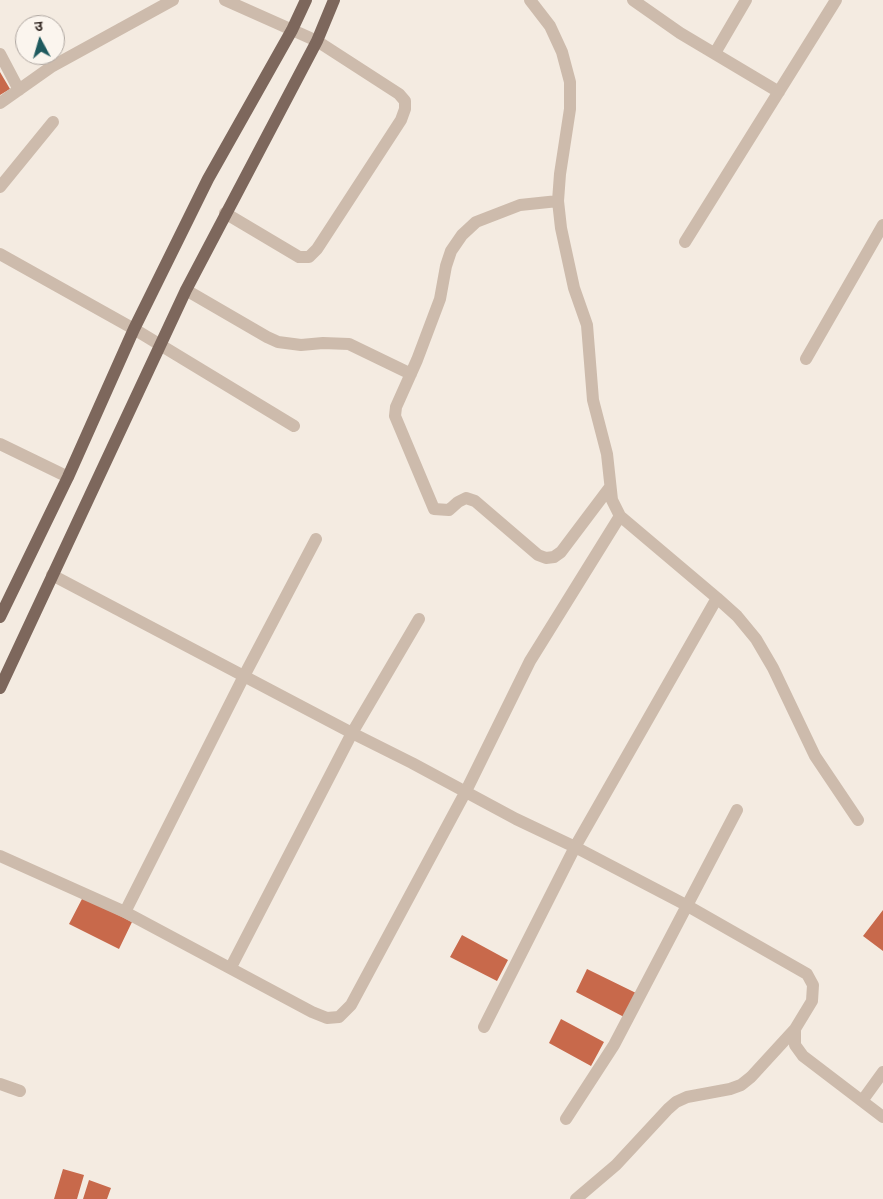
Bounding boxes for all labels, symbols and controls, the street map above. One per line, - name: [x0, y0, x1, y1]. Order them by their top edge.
- north arrow: [15, 15, 65, 65]
- text: उ: [34, 18, 43, 34]

